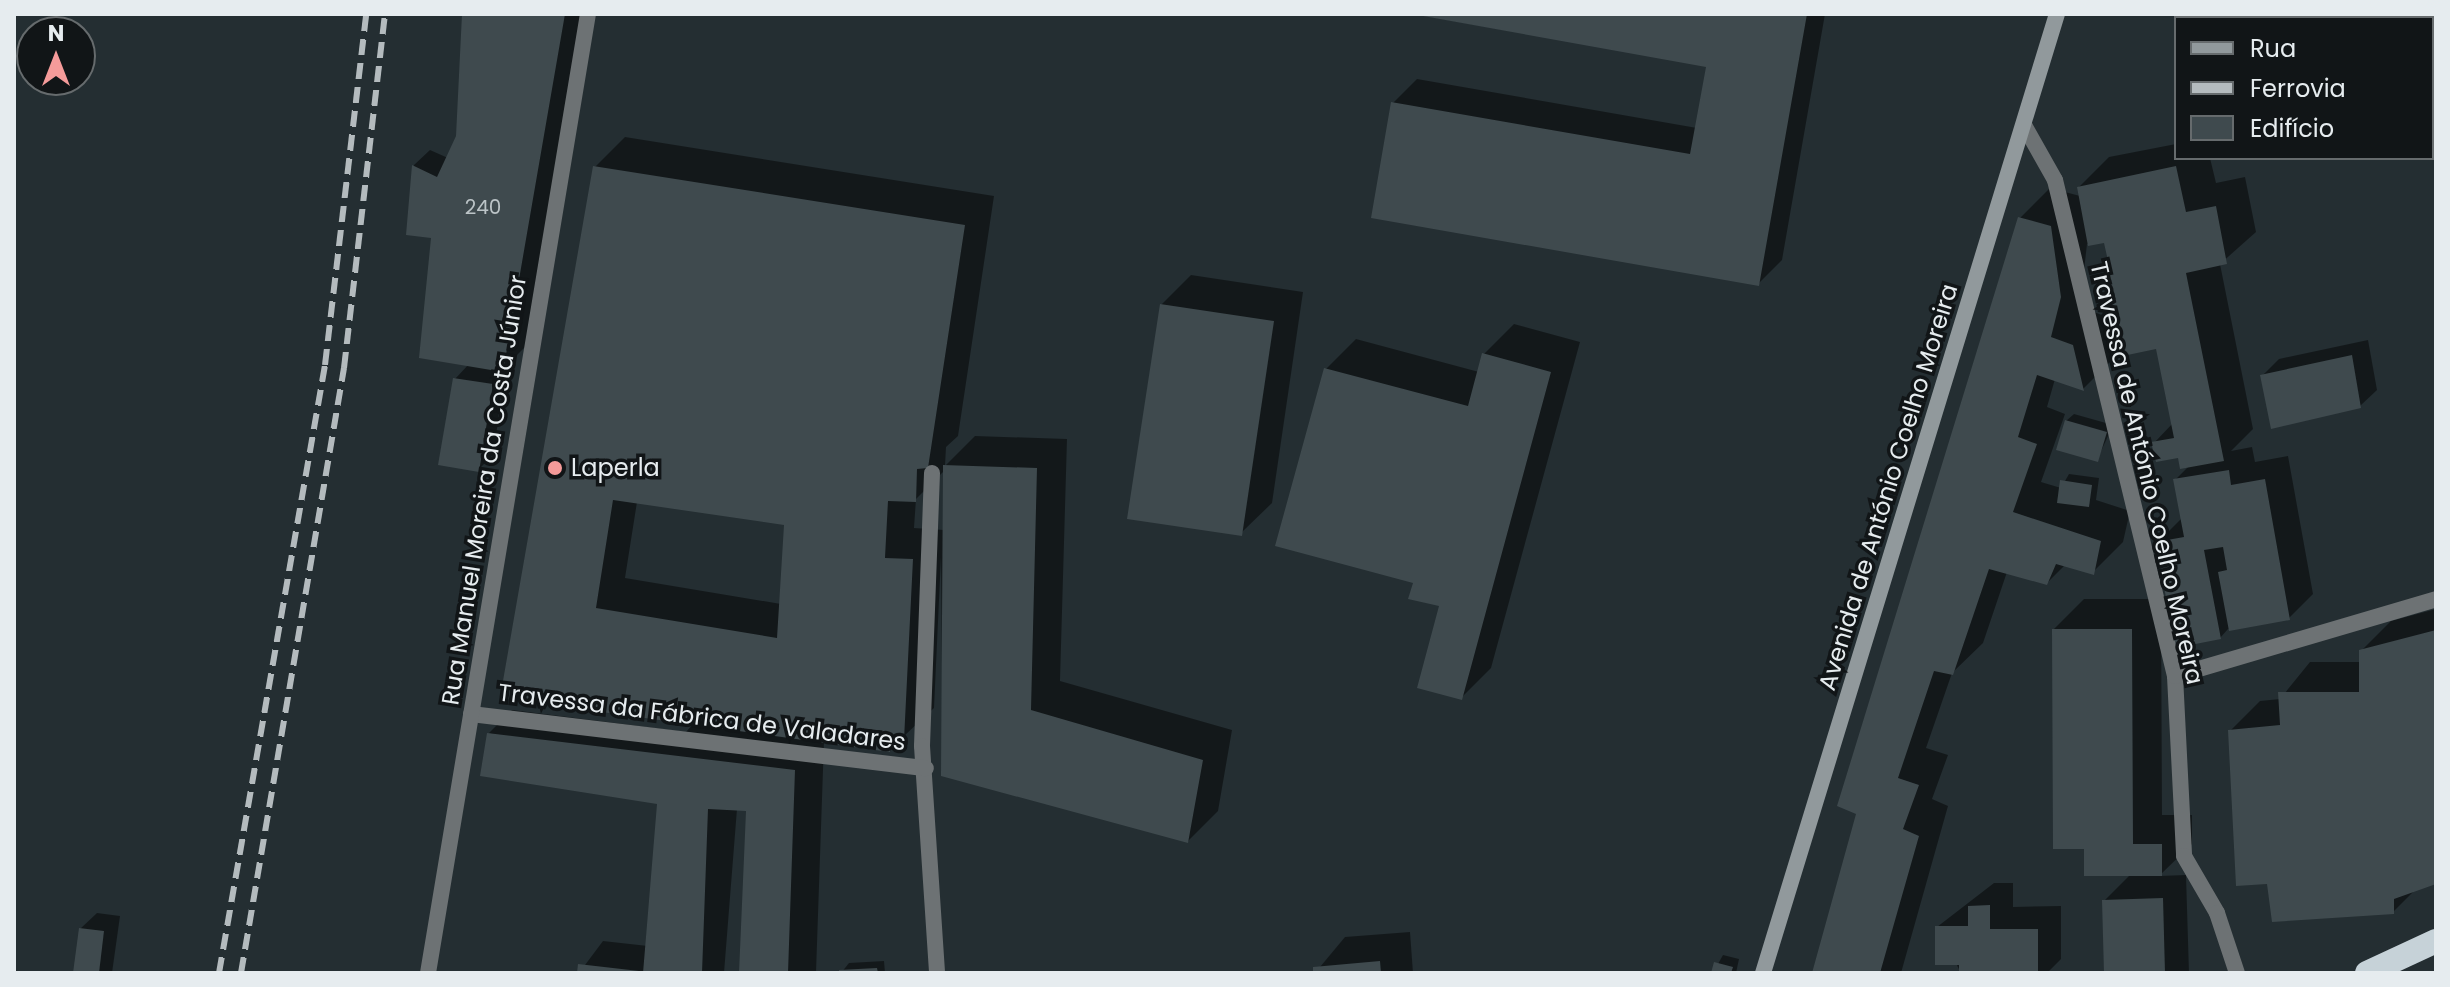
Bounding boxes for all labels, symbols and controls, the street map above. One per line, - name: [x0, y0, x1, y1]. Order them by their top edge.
- north arrow: [16, 16, 96, 96]
- legend: [2174, 16, 2434, 160]
- text: N: [48, 18, 64, 49]
- text: Rua: [2250, 32, 2296, 65]
- text: Ferrovia: [2250, 72, 2346, 105]
- text: Edifício: [2250, 112, 2334, 145]
- house number: 240: [465, 195, 501, 219]
- street label: Travessa de António Coelho Moreira: [2084, 259, 2210, 687]
- street label: Rua Manuel Moreira da Costa Júnior: [436, 273, 532, 707]
- street label: Avenida de António Coelho Moreira: [1812, 280, 1964, 694]
- place label: Laperla: [571, 454, 660, 482]
- marker: Laperla: [546, 459, 564, 477]
- street label: Travessa da Fábrica de Valadares: [497, 678, 907, 756]

